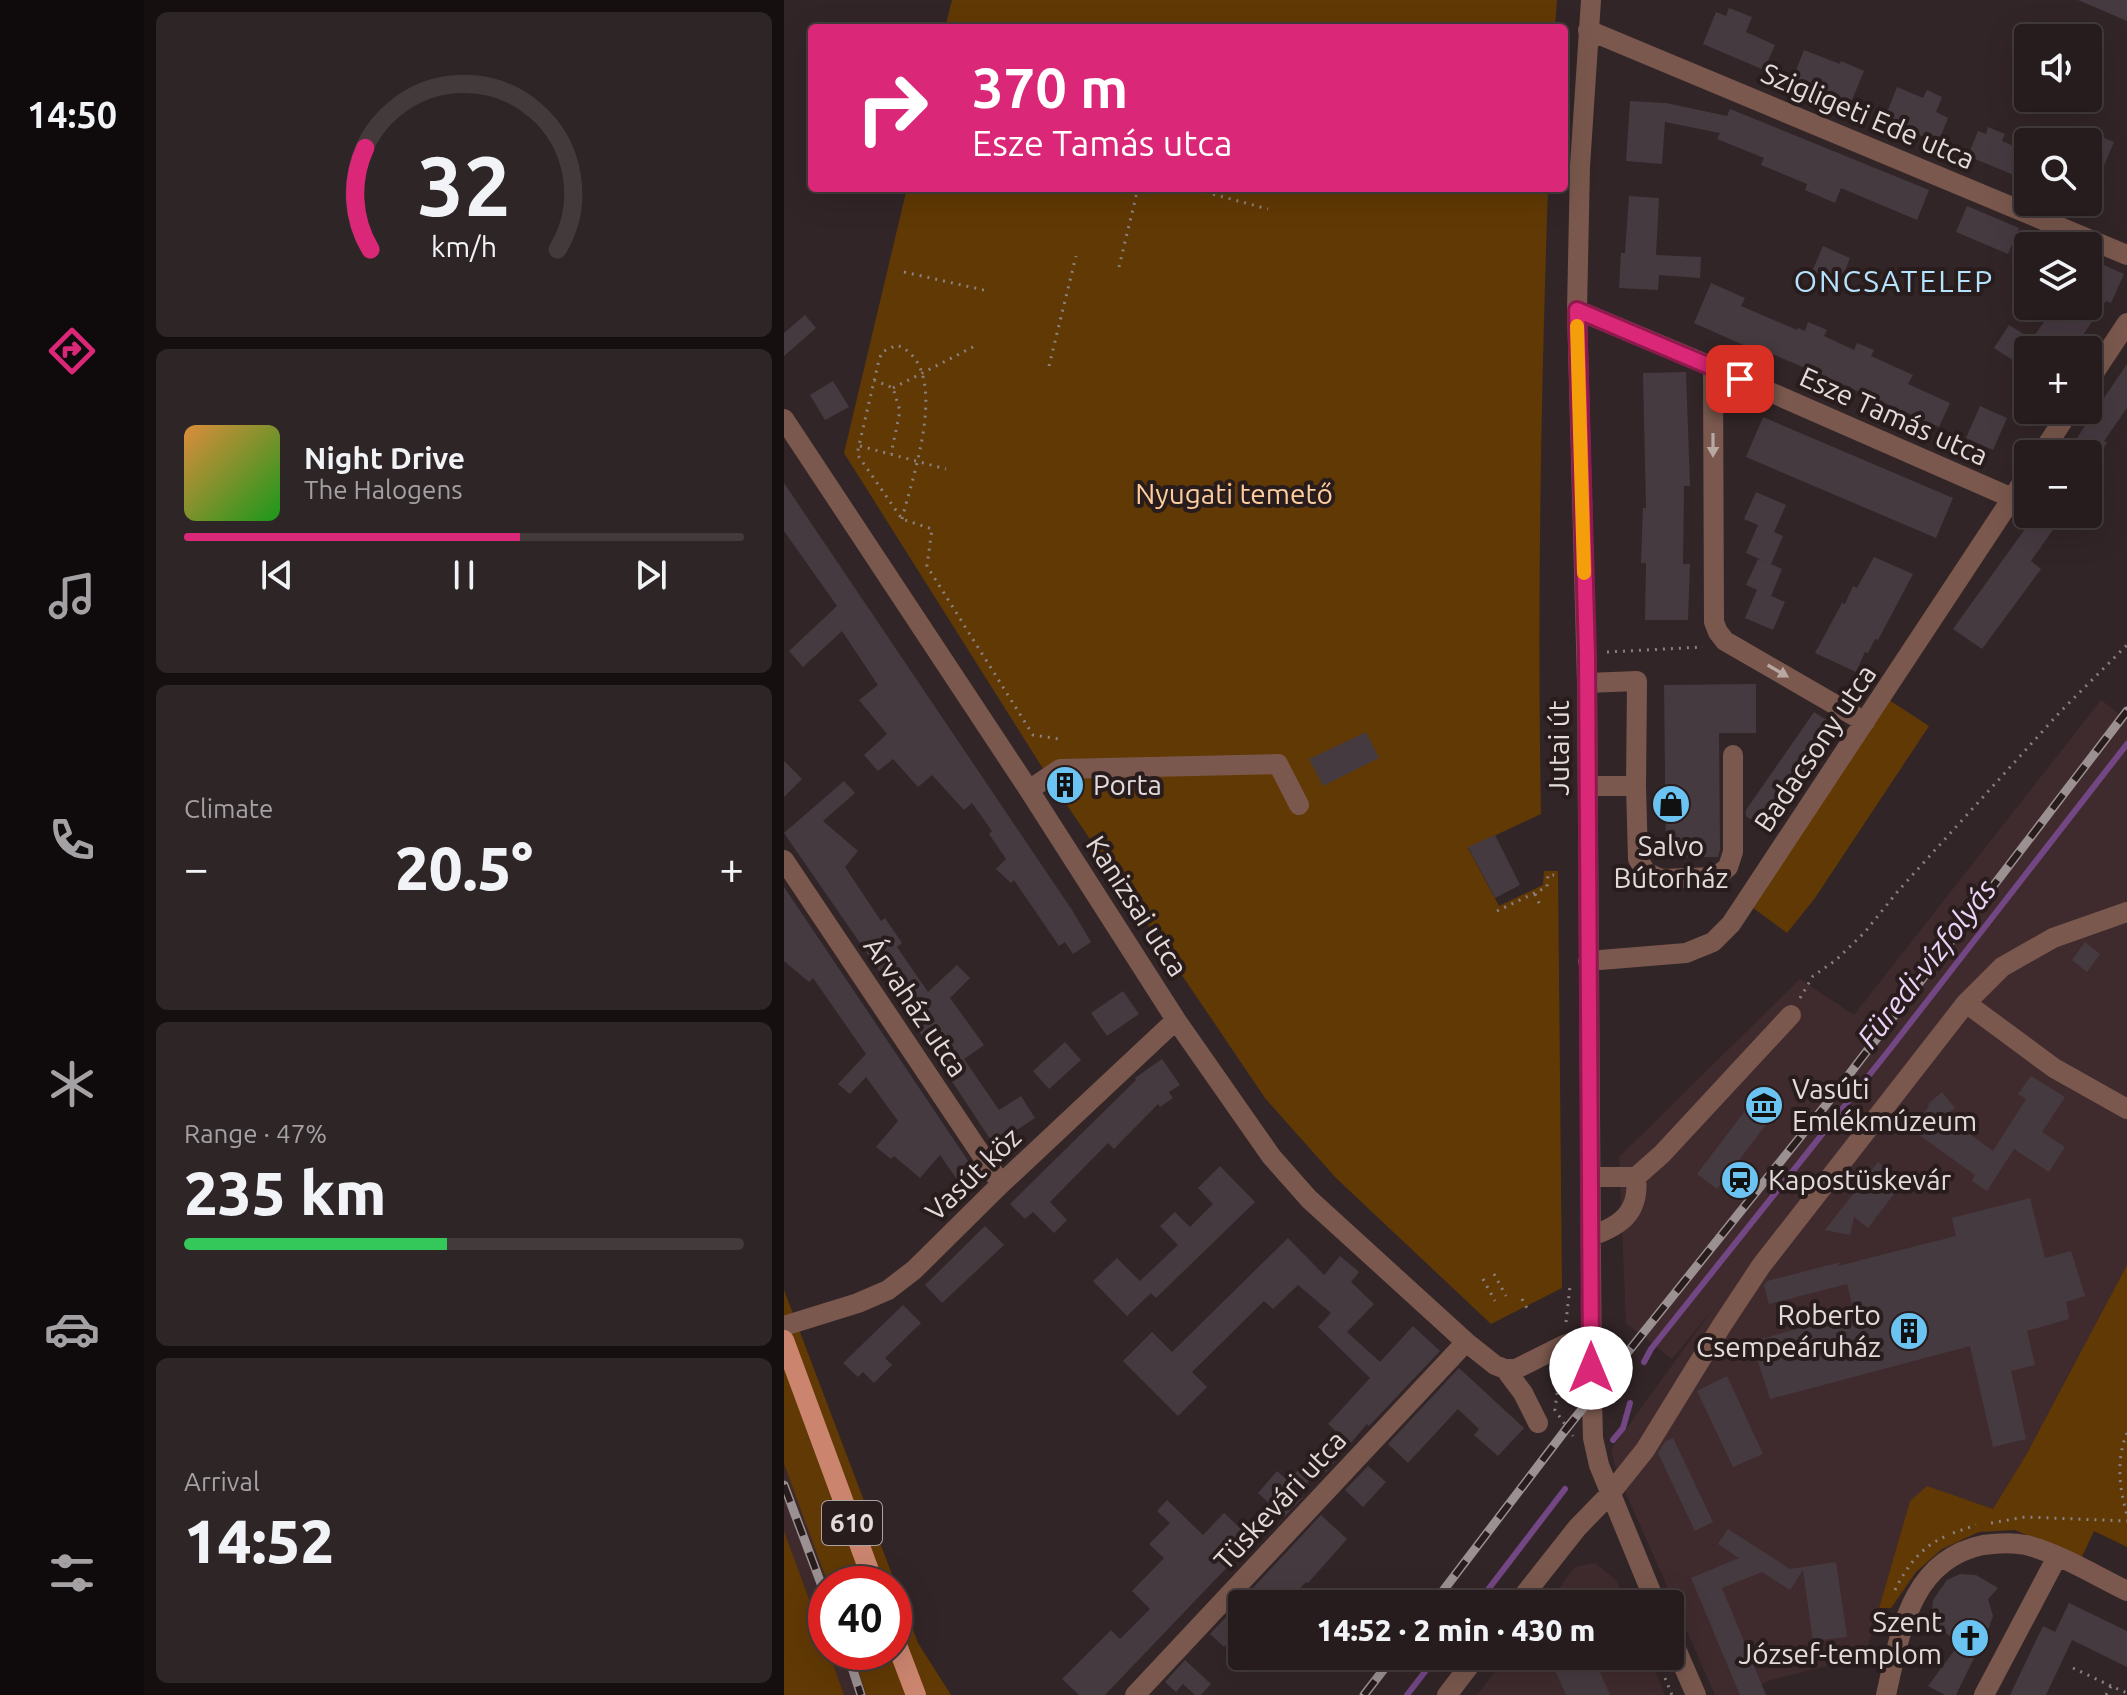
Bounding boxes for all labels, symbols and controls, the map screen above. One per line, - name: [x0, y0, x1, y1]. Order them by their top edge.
- map controls: [2014, 24, 2102, 528]
- button: sound: [2014, 24, 2102, 112]
- icon: right: [840, 56, 944, 160]
- text: 370 m: [972, 56, 1128, 119]
- street label: Szigligeti Ede utca: [1757, 57, 1979, 174]
- text: 14:50: [27, 94, 117, 135]
- text: Esze Tamás utca: [972, 122, 1232, 163]
- button: search: [2014, 128, 2102, 216]
- text: 32: [417, 138, 511, 232]
- text: km/h: [431, 230, 497, 262]
- button: layers: [2014, 232, 2102, 320]
- district label: ONCSATELEP: [1794, 264, 1994, 298]
- icon: directions: [44, 323, 100, 379]
- button: +: [2014, 336, 2102, 424]
- pin: [1706, 345, 1774, 413]
- icon: arrive: [1718, 357, 1762, 401]
- street label: Esze Tamás utca: [1795, 360, 1993, 471]
- one-way arrow: [1707, 433, 1719, 458]
- button: −: [2014, 440, 2102, 528]
- text: Night Drive: [304, 441, 465, 475]
- text: The Halogens: [304, 475, 463, 504]
- park label: Nyugati temető: [1135, 478, 1333, 509]
- icon: previous: [255, 553, 299, 597]
- icon: pause: [442, 553, 486, 597]
- icon: next: [629, 553, 673, 597]
- icon: music: [44, 568, 100, 624]
- street label: Badacsony utca: [1747, 658, 1882, 837]
- one-way arrow: [1767, 664, 1789, 678]
- street label: Jutai út: [1543, 700, 1574, 796]
- building icon: Porta: [1044, 764, 1086, 806]
- place label: Porta: [1093, 769, 1162, 800]
- shop icon: Salvo Bútorház: [1650, 783, 1692, 825]
- text: Climate: [184, 794, 273, 823]
- icon: phone: [44, 812, 100, 868]
- street label: Kanizsai utca: [1081, 830, 1194, 982]
- place label: Salvo Bútorház: [1614, 830, 1728, 893]
- text: 20.5°: [395, 834, 533, 901]
- text: −: [184, 843, 209, 892]
- text: +: [719, 843, 744, 892]
- water label: Füredi-vízfolyás: [1850, 872, 2003, 1054]
- street label: Árvaház utca: [858, 931, 975, 1082]
- icon: climate: [44, 1056, 100, 1112]
- place label: Vasúti Emlékmúzeum: [1792, 1073, 1977, 1136]
- museum icon: Vasúti Emlékmúzeum: [1743, 1084, 1785, 1126]
- text: Range · 47%: [184, 1119, 327, 1148]
- street label: Vasút köz: [919, 1121, 1027, 1226]
- text: 235 km: [184, 1159, 386, 1226]
- station icon: Kapostüskevár: [1719, 1159, 1761, 1201]
- place label: Kapostüskevár: [1768, 1164, 1952, 1195]
- place label: Roberto Csempeáruház: [1696, 1299, 1881, 1362]
- icon: car: [44, 1301, 100, 1357]
- building icon: Roberto Csempeáruház: [1888, 1310, 1930, 1352]
- position arrow: [1549, 1326, 1633, 1410]
- street label: Tüskevári utca: [1208, 1424, 1352, 1575]
- text: Arrival: [184, 1467, 260, 1496]
- road number: 610: [822, 1501, 882, 1545]
- text: 14:52: [184, 1507, 334, 1574]
- icon: filters: [44, 1545, 100, 1601]
- speed limit sign: 40: [808, 1566, 912, 1670]
- place label: Szent József-templom: [1739, 1606, 1942, 1669]
- text: 14:52 · 2 min · 430 m: [1317, 1613, 1595, 1647]
- church icon: Szent József-templom: [1949, 1617, 1991, 1659]

